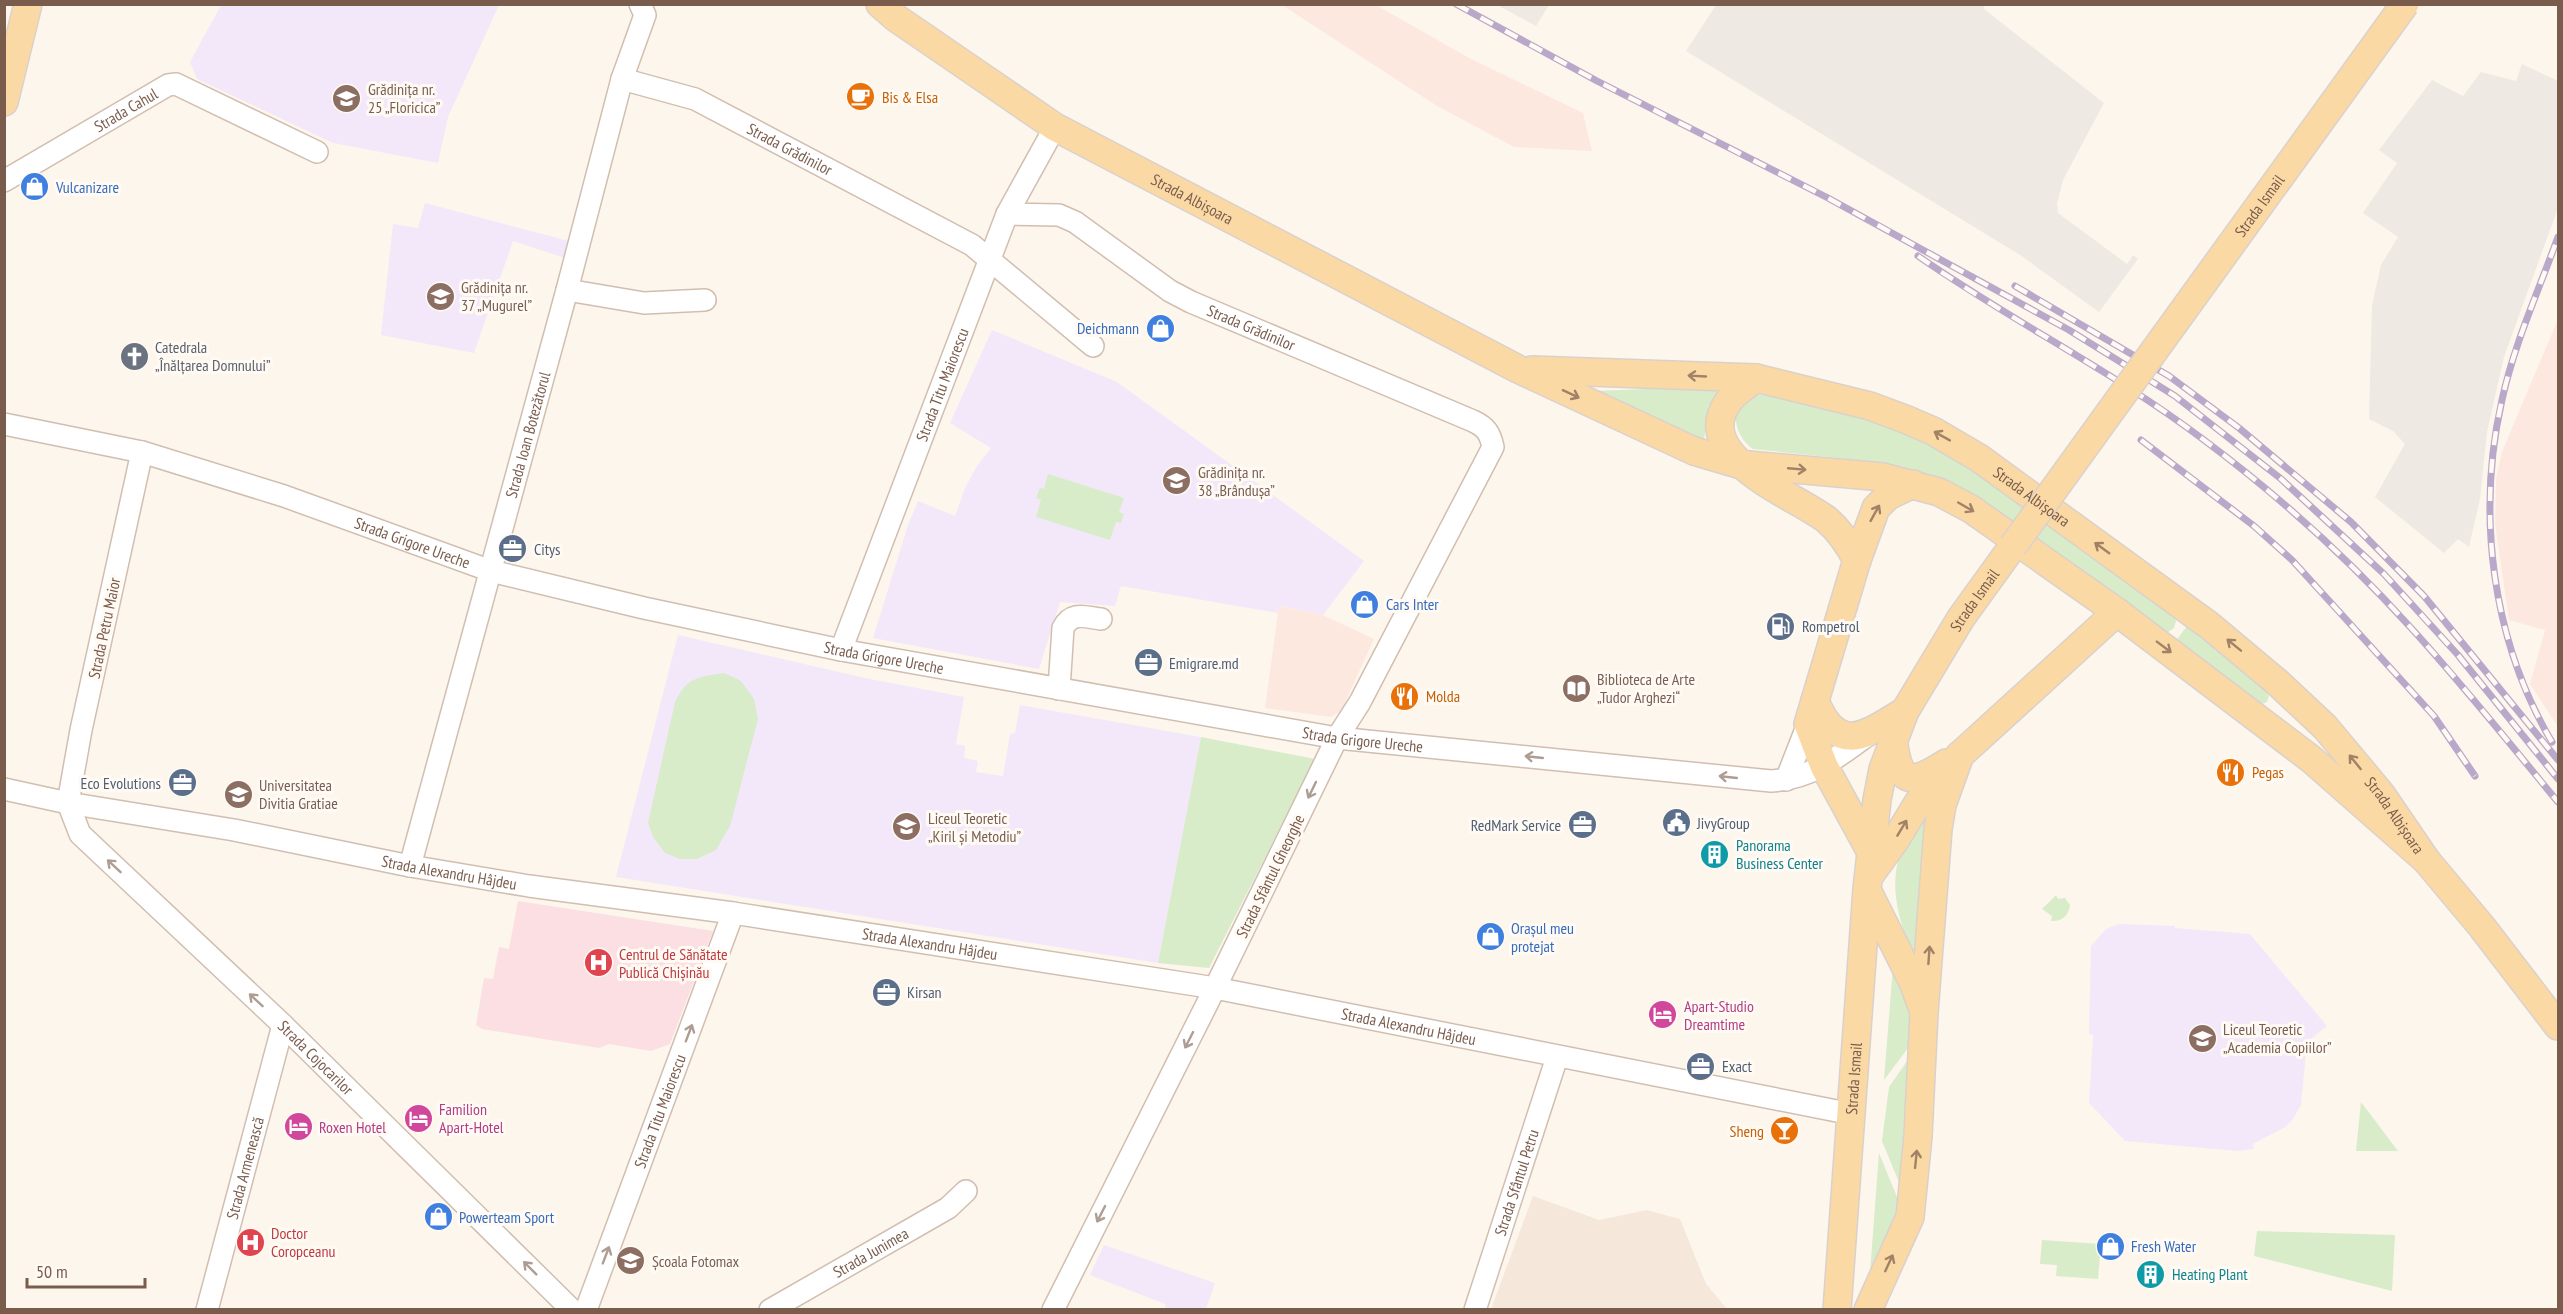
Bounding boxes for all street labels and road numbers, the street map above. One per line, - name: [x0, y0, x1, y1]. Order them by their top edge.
- street label: Strada Cahul: [90, 83, 161, 136]
- street label: Strada Grădinilor: [744, 118, 836, 180]
- street label: Strada Albișoara: [1148, 169, 1237, 228]
- street label: Strada Ismail: [2230, 170, 2288, 241]
- street label: Strada Grădinilor: [1204, 300, 1299, 355]
- street label: Strada Titu Maiorescu: [911, 325, 973, 444]
- street label: Strada Ioan Botezătorul: [501, 369, 554, 500]
- street label: Strada Albișoara: [1990, 462, 2074, 531]
- street label: Strada Grigore Ureche: [352, 512, 473, 573]
- street label: Strada Ismail: [1945, 565, 2003, 635]
- street label: Strada Petru Maior: [84, 575, 125, 680]
- street label: Strada Grigore Ureche: [822, 637, 945, 678]
- street label: Strada Grigore Ureche: [1301, 722, 1424, 756]
- street label: Strada Albișoara: [2361, 773, 2429, 858]
- street label: Strada Sfântul Gheorghe: [1231, 811, 1309, 941]
- street label: Strada Alexandru Hâjdeu: [380, 850, 518, 894]
- street label: Strada Alexandru Hâjdeu: [861, 923, 999, 964]
- street label: Strada Alexandru Hâjdeu: [1340, 1003, 1478, 1049]
- street label: Strada Cojocarilor: [274, 1016, 358, 1099]
- street label: Strada Ismail: [1841, 1042, 1866, 1115]
- street label: Strada Titu Maiorescu: [629, 1051, 690, 1171]
- street label: Strada Armenească: [222, 1115, 268, 1221]
- street label: Strada Sfântul Petru: [1490, 1127, 1543, 1238]
- street label: Strada Junimea: [829, 1223, 912, 1282]

